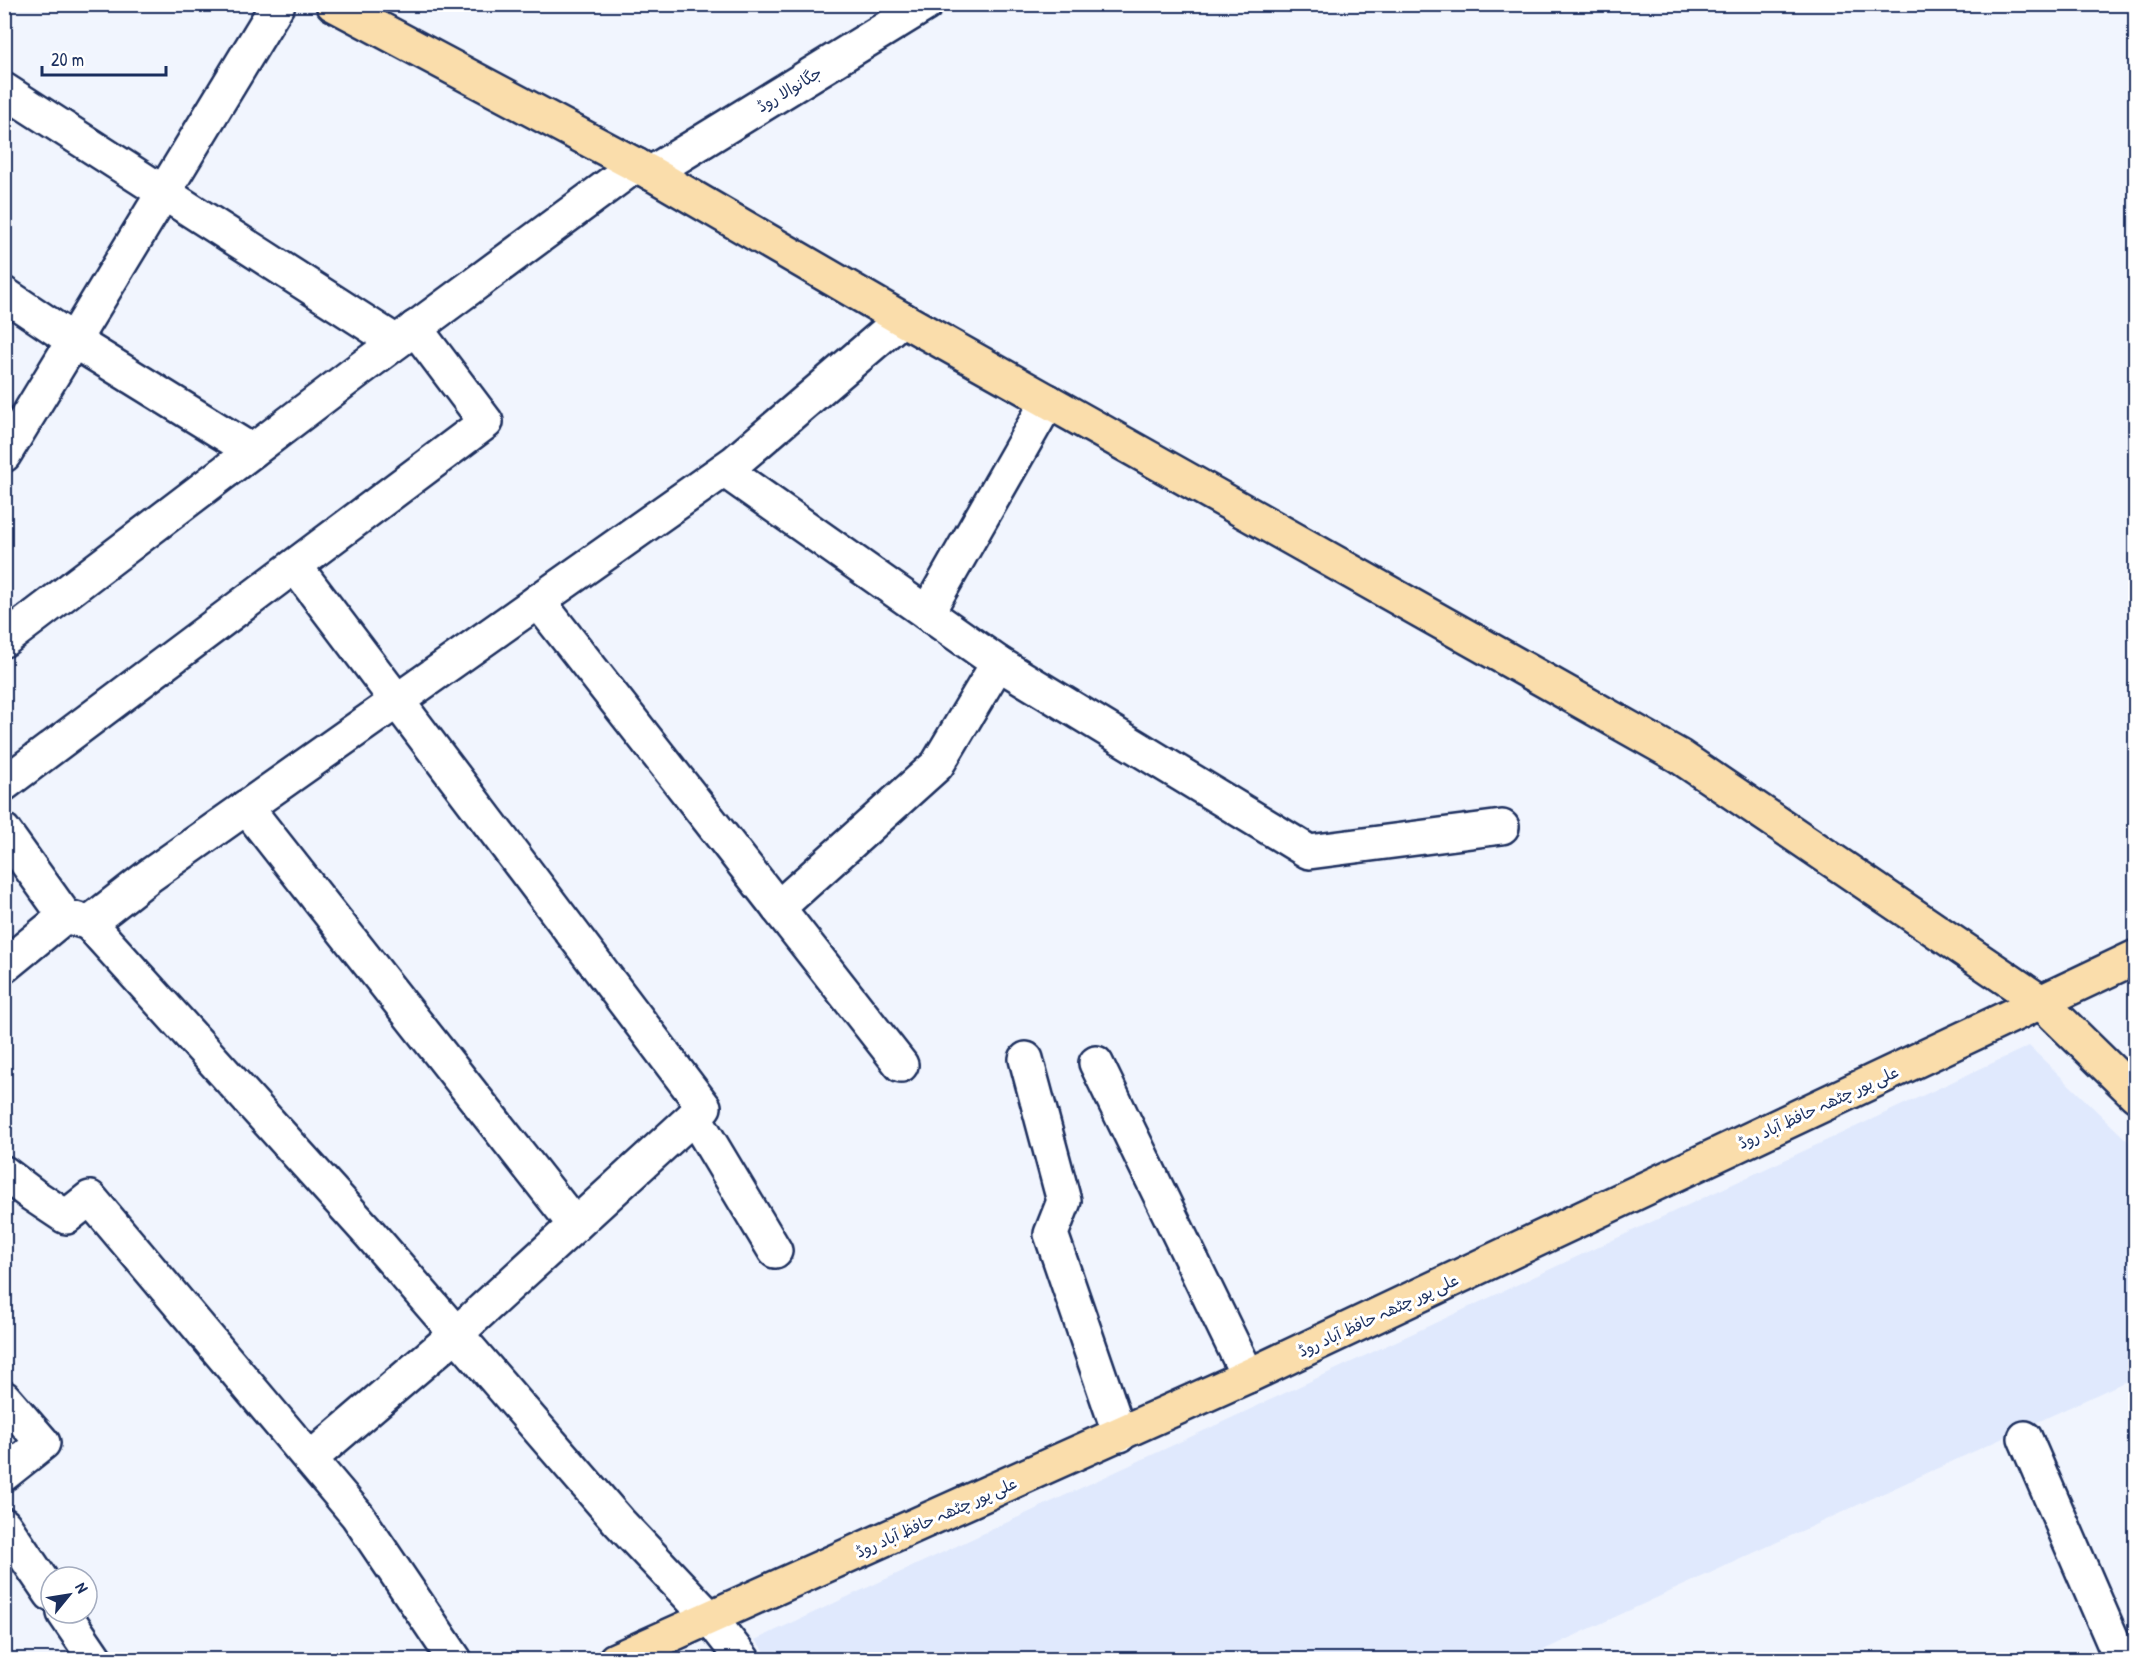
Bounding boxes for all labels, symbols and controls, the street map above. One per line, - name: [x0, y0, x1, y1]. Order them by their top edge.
- scale bar: [42, 39, 166, 77]
- text: 20 m: [51, 47, 84, 72]
- street label: جگانوالا روڈ: [752, 61, 826, 117]
- street label: علی پور چٹھہ حافظ آباد روڈ: [1734, 1060, 1902, 1154]
- street label: علی پور چٹھہ حافظ آباد روڈ: [1294, 1268, 1462, 1362]
- street label: علی پور چٹھہ حافظ آباد روڈ: [852, 1471, 1020, 1563]
- north arrow: [39, 1565, 99, 1625]
- text: N: [70, 1578, 94, 1597]

